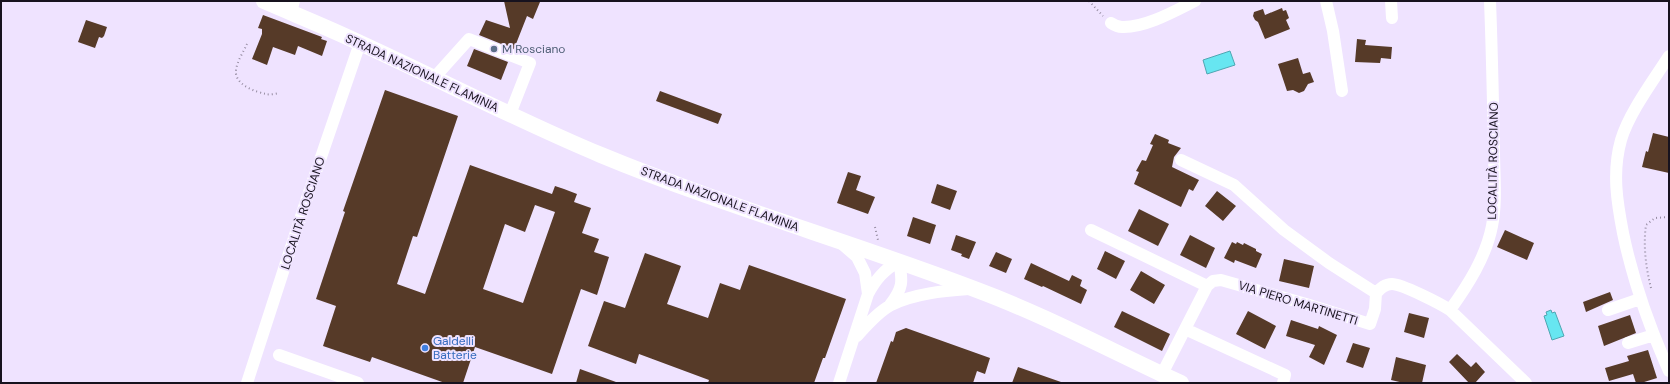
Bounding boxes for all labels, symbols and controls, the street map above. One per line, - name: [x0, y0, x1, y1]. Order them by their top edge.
- street label: STRADA NAZIONALE FLAMINIA: [343, 30, 501, 116]
- place label: M Rosciano: [502, 41, 565, 57]
- marker: M Rosciano: [489, 44, 499, 54]
- street label: LOCALITÀ ROSCIANO: [1484, 102, 1502, 220]
- street label: LOCALITÀ ROSCIANO: [277, 155, 329, 271]
- street label: STRADA NAZIONALE FLAMINIA: [639, 163, 801, 235]
- street label: VIA PIERO MARTINETTI: [1236, 277, 1360, 329]
- place label: Galdelli Batterie: [433, 333, 477, 363]
- marker: Galdelli Batterie: [420, 343, 430, 353]

